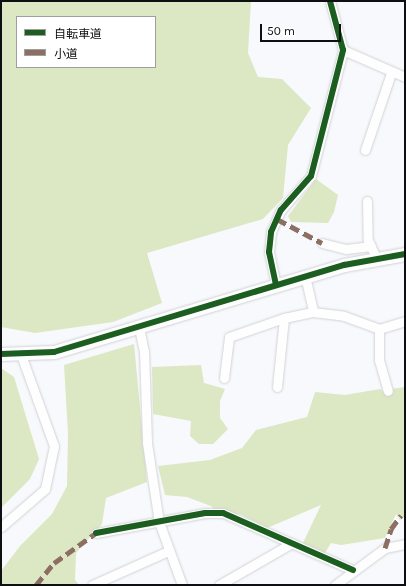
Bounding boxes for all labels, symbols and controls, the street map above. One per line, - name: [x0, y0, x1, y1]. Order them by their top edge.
- legend: [16, 16, 156, 68]
- scale bar: [262, 16, 343, 42]
- text: 50 m: [267, 24, 295, 38]
- text: 自転車道: [54, 27, 102, 41]
- text: 小道: [54, 47, 78, 61]

